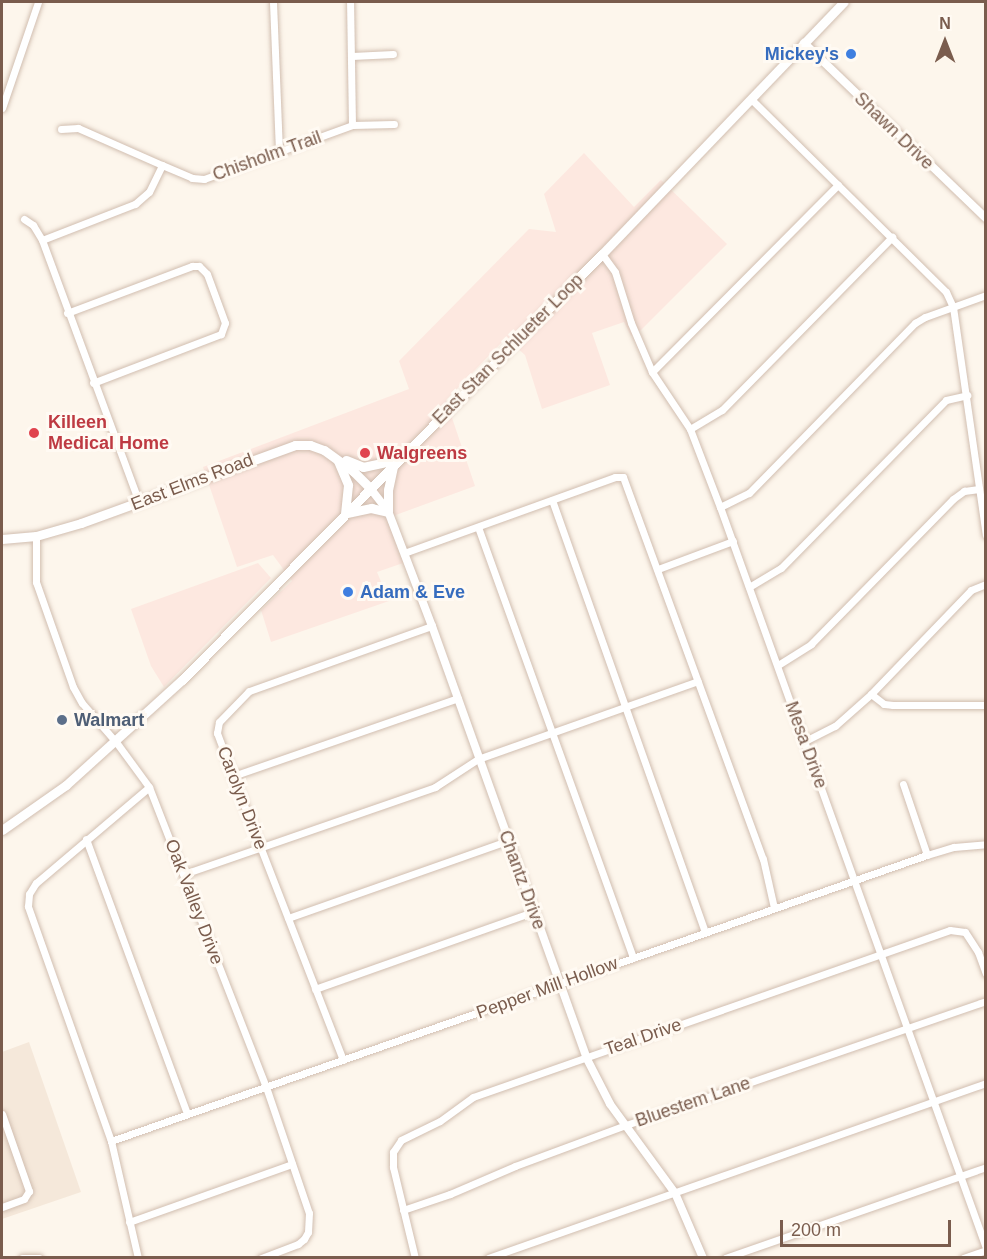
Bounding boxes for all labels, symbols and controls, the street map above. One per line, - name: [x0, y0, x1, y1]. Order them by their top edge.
- north arrow: [915, 12, 975, 72]
- text: N: [939, 15, 951, 32]
- place label: Mickey's: [765, 43, 839, 65]
- marker: Mickey's: [844, 47, 858, 61]
- street label: Shawn Drive: [850, 88, 938, 174]
- street label: Chisholm Trail: [210, 126, 324, 186]
- street label: East Stan Schlueter Loop: [428, 269, 588, 429]
- place label: Killeen Medical Home: [48, 412, 169, 454]
- marker: Killeen Medical Home: [25, 424, 43, 442]
- place label: Walgreens: [377, 442, 467, 464]
- marker: Walgreens: [358, 446, 372, 460]
- street label: East Elms Road: [128, 449, 256, 515]
- place label: Adam & Eve: [360, 581, 465, 603]
- marker: Adam & Eve: [341, 585, 355, 599]
- street label: Mesa Drive: [780, 699, 832, 791]
- place label: Walmart: [74, 709, 144, 731]
- marker: Walmart: [55, 713, 69, 727]
- street label: Carolyn Drive: [212, 743, 272, 853]
- street label: Chantz Drive: [494, 827, 550, 933]
- street label: Oak Valley Drive: [160, 836, 228, 968]
- street label: Pepper Mill Hollow: [473, 952, 621, 1024]
- street label: Teal Drive: [602, 1014, 684, 1060]
- street label: Bluestem Lane: [633, 1072, 753, 1132]
- scale bar: [783, 1208, 954, 1246]
- text: 200 m: [791, 1220, 841, 1240]

